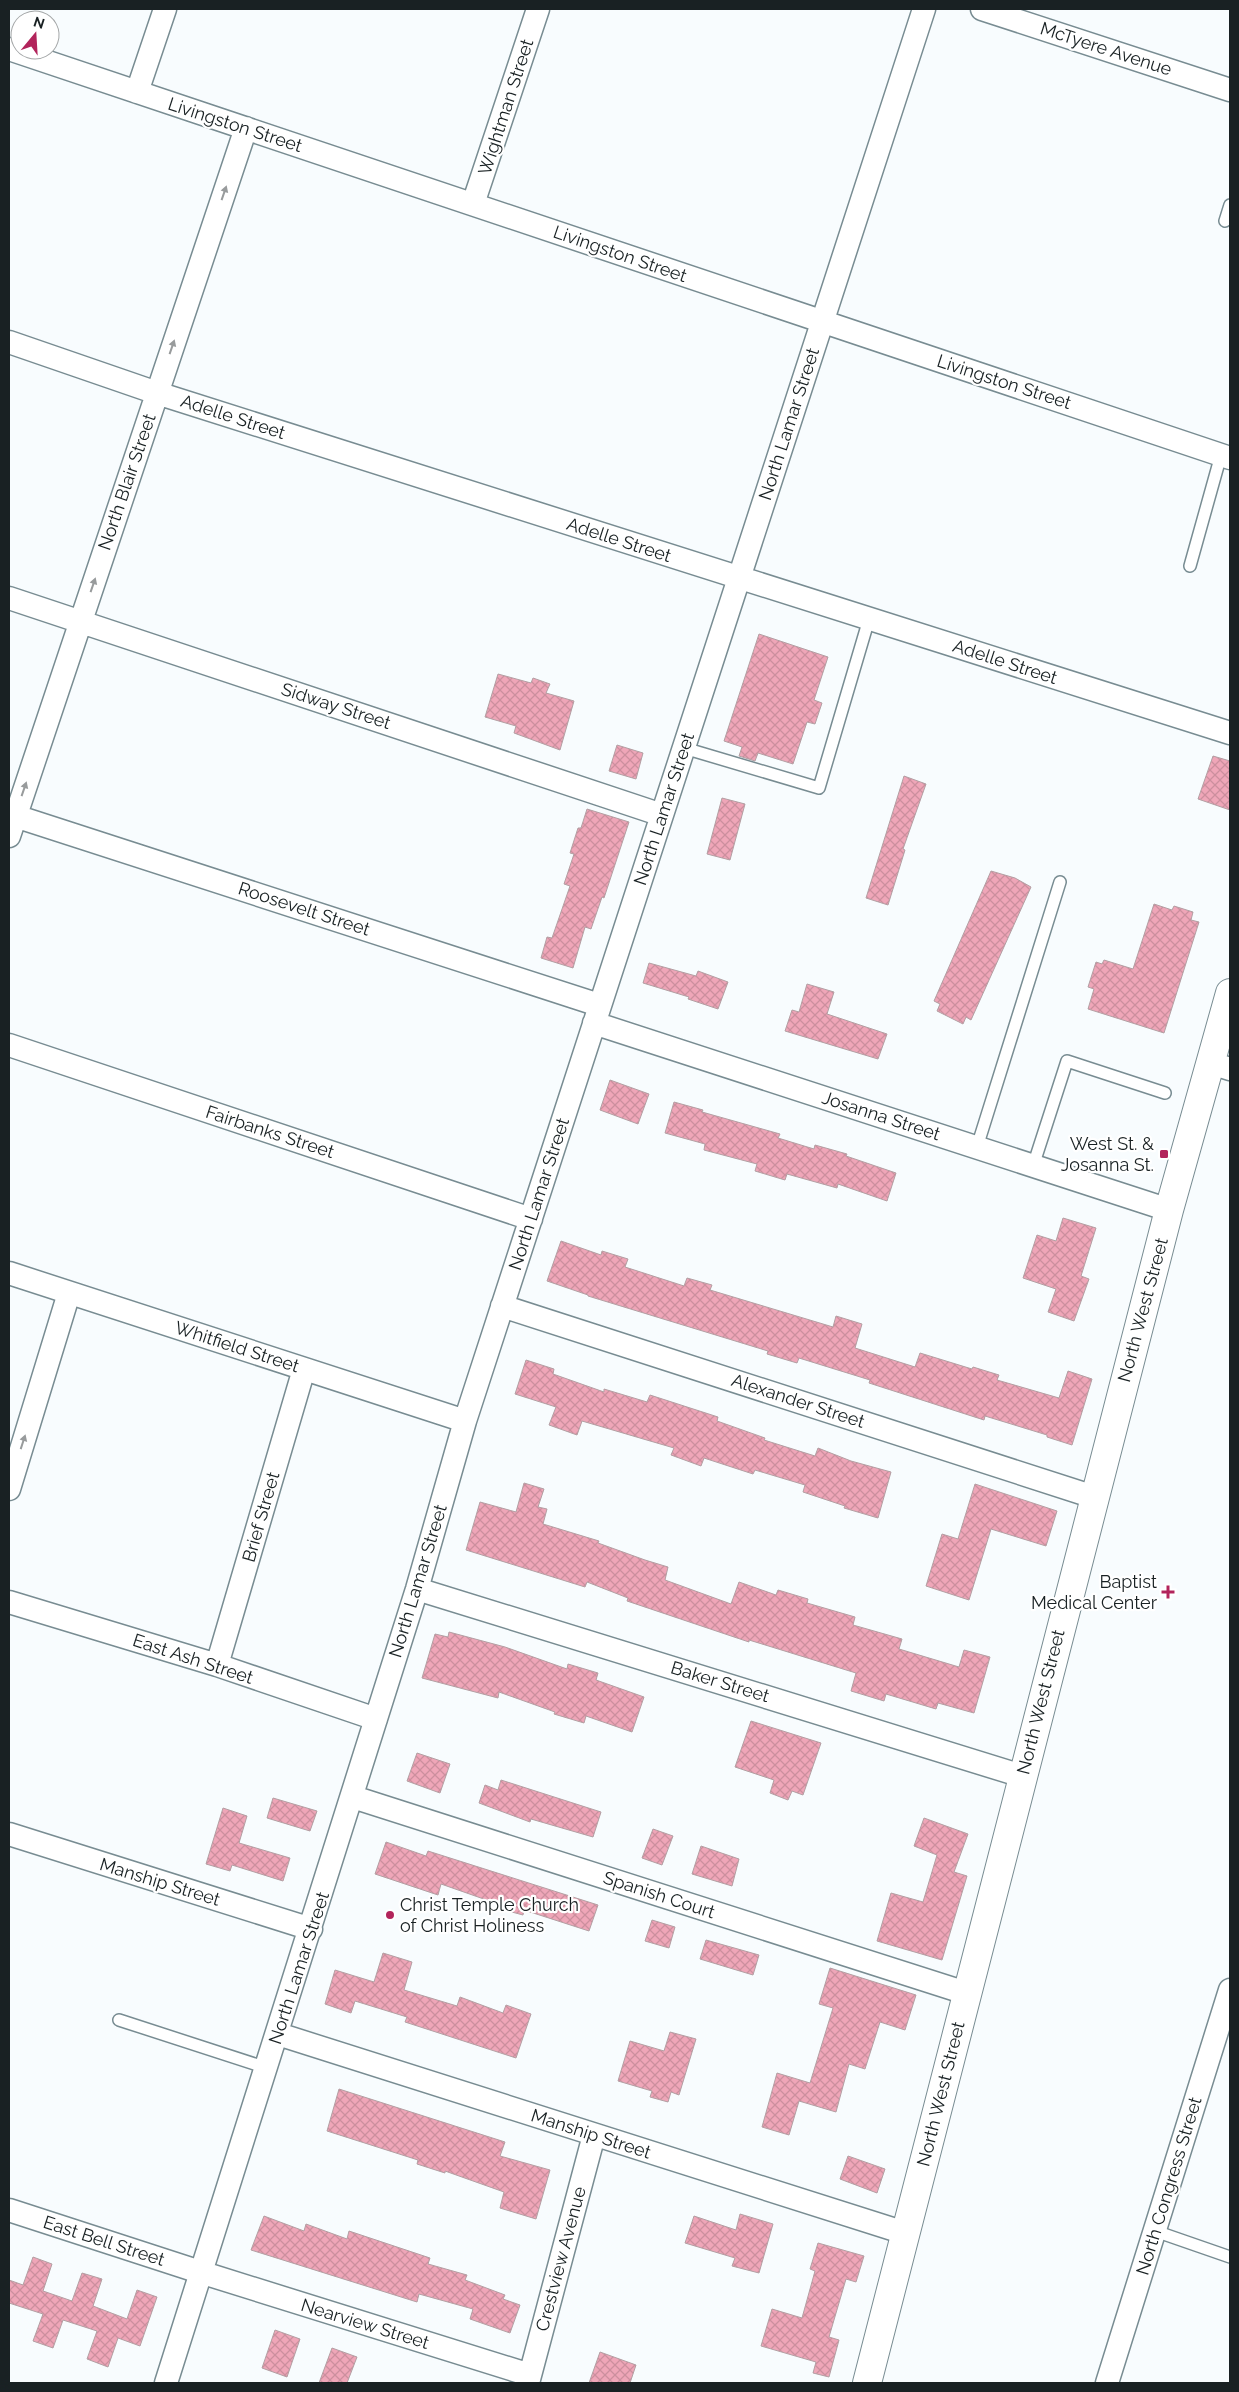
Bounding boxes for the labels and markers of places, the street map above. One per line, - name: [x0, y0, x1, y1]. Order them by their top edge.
- place label: West St. & Josanna St.: [1061, 1133, 1154, 1175]
- marker: West St. & Josanna St.: [1158, 1148, 1170, 1160]
- place label: Baptist Medical Center: [1031, 1571, 1158, 1613]
- marker: Baptist Medical Center: [1161, 1585, 1175, 1599]
- place label: Christ Temple Church of Christ Holiness: [400, 1894, 579, 1936]
- marker: Christ Temple Church of Christ Holiness: [384, 1909, 396, 1921]

